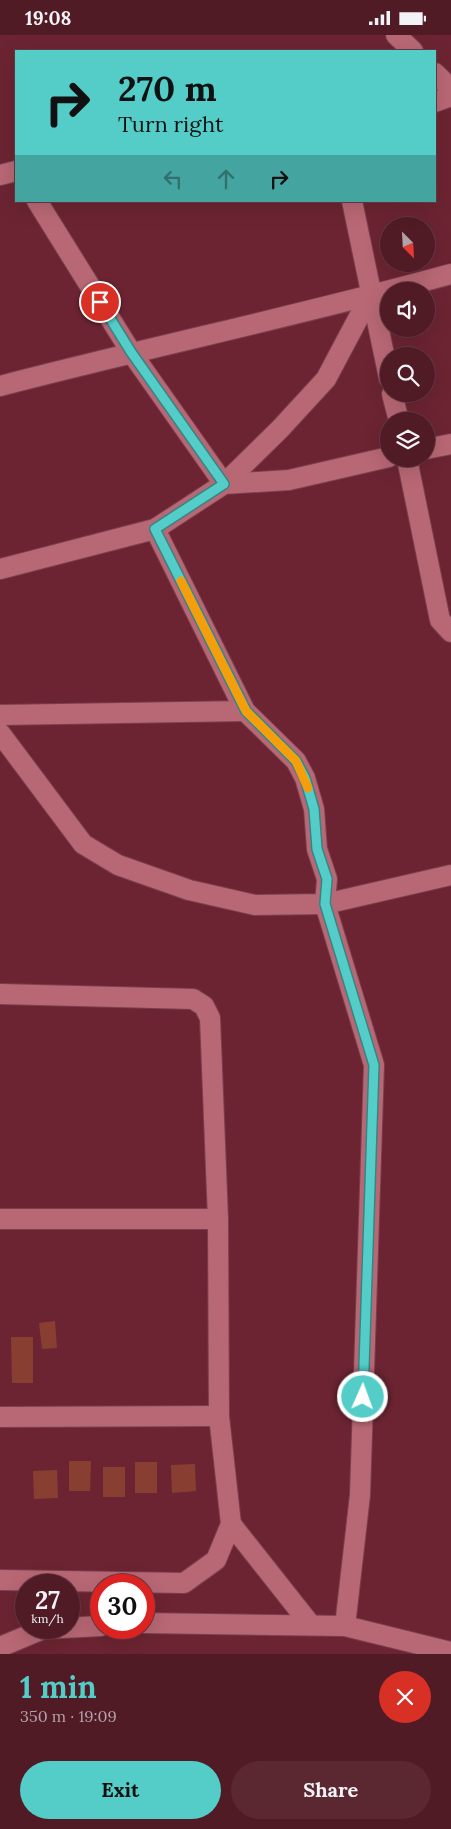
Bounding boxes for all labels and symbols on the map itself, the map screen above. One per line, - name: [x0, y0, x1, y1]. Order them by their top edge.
- north arrow: [380, 217, 435, 273]
- pin: [79, 281, 121, 323]
- position arrow: [336, 1370, 388, 1422]
- speed limit sign: 30: [90, 1574, 155, 1639]

